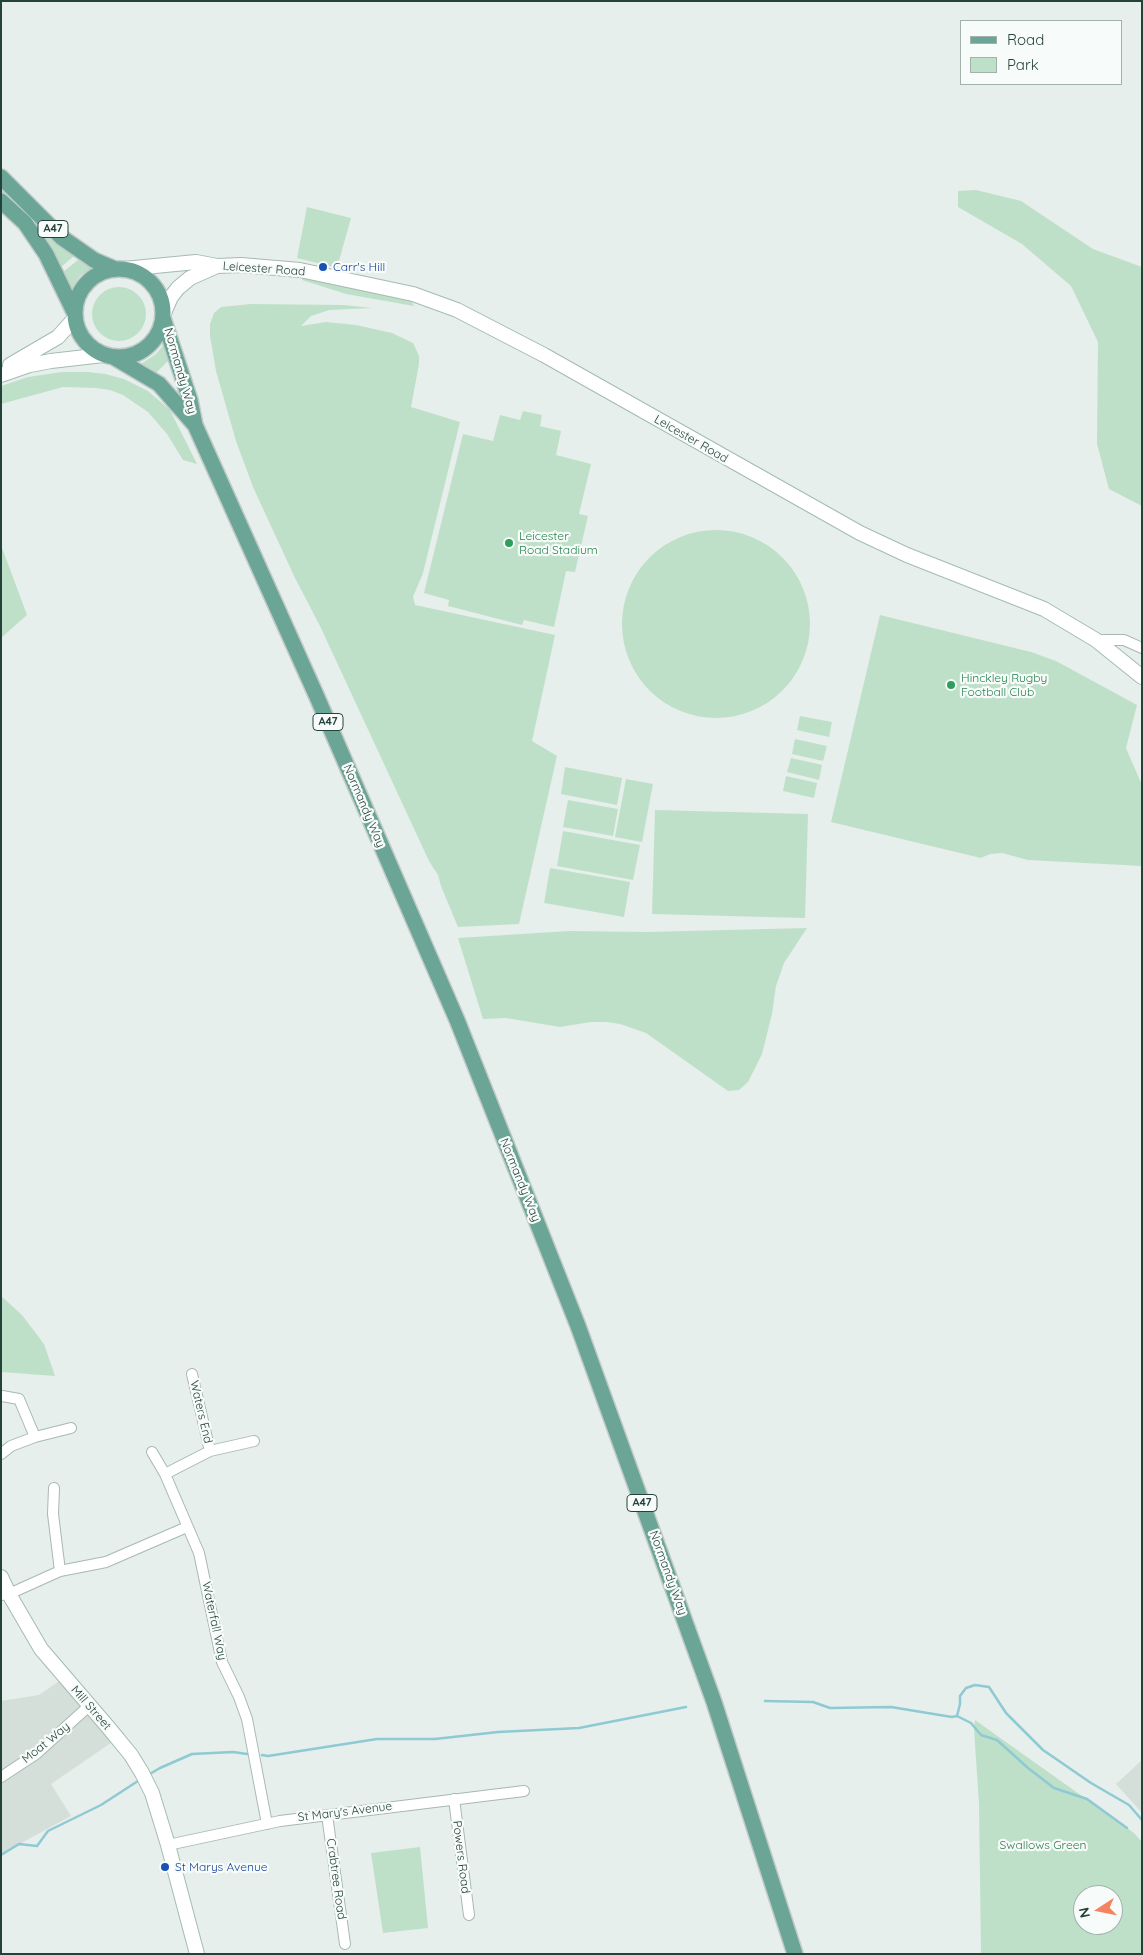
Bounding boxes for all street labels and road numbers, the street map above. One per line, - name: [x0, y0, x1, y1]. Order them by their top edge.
- road number: A47: [38, 220, 68, 238]
- street label: Leicester Road: [222, 259, 306, 279]
- street label: Normandy Way: [161, 326, 199, 416]
- street label: Leicester Road: [652, 412, 730, 466]
- road number: A47: [313, 714, 343, 730]
- street label: Normandy Way: [340, 762, 388, 850]
- street label: Normandy Way: [497, 1136, 543, 1224]
- street label: Waters End: [187, 1379, 215, 1445]
- road number: A47: [627, 1495, 657, 1512]
- street label: Normandy Way: [646, 1529, 690, 1617]
- street label: Waterfall Way: [199, 1580, 229, 1662]
- street label: Mill Street: [68, 1683, 114, 1733]
- street label: Moat Way: [19, 1719, 73, 1767]
- street label: St Mary's Avenue: [297, 1799, 393, 1825]
- street label: Powers Road: [449, 1820, 473, 1894]
- street label: Crabtree Road: [323, 1837, 349, 1921]

